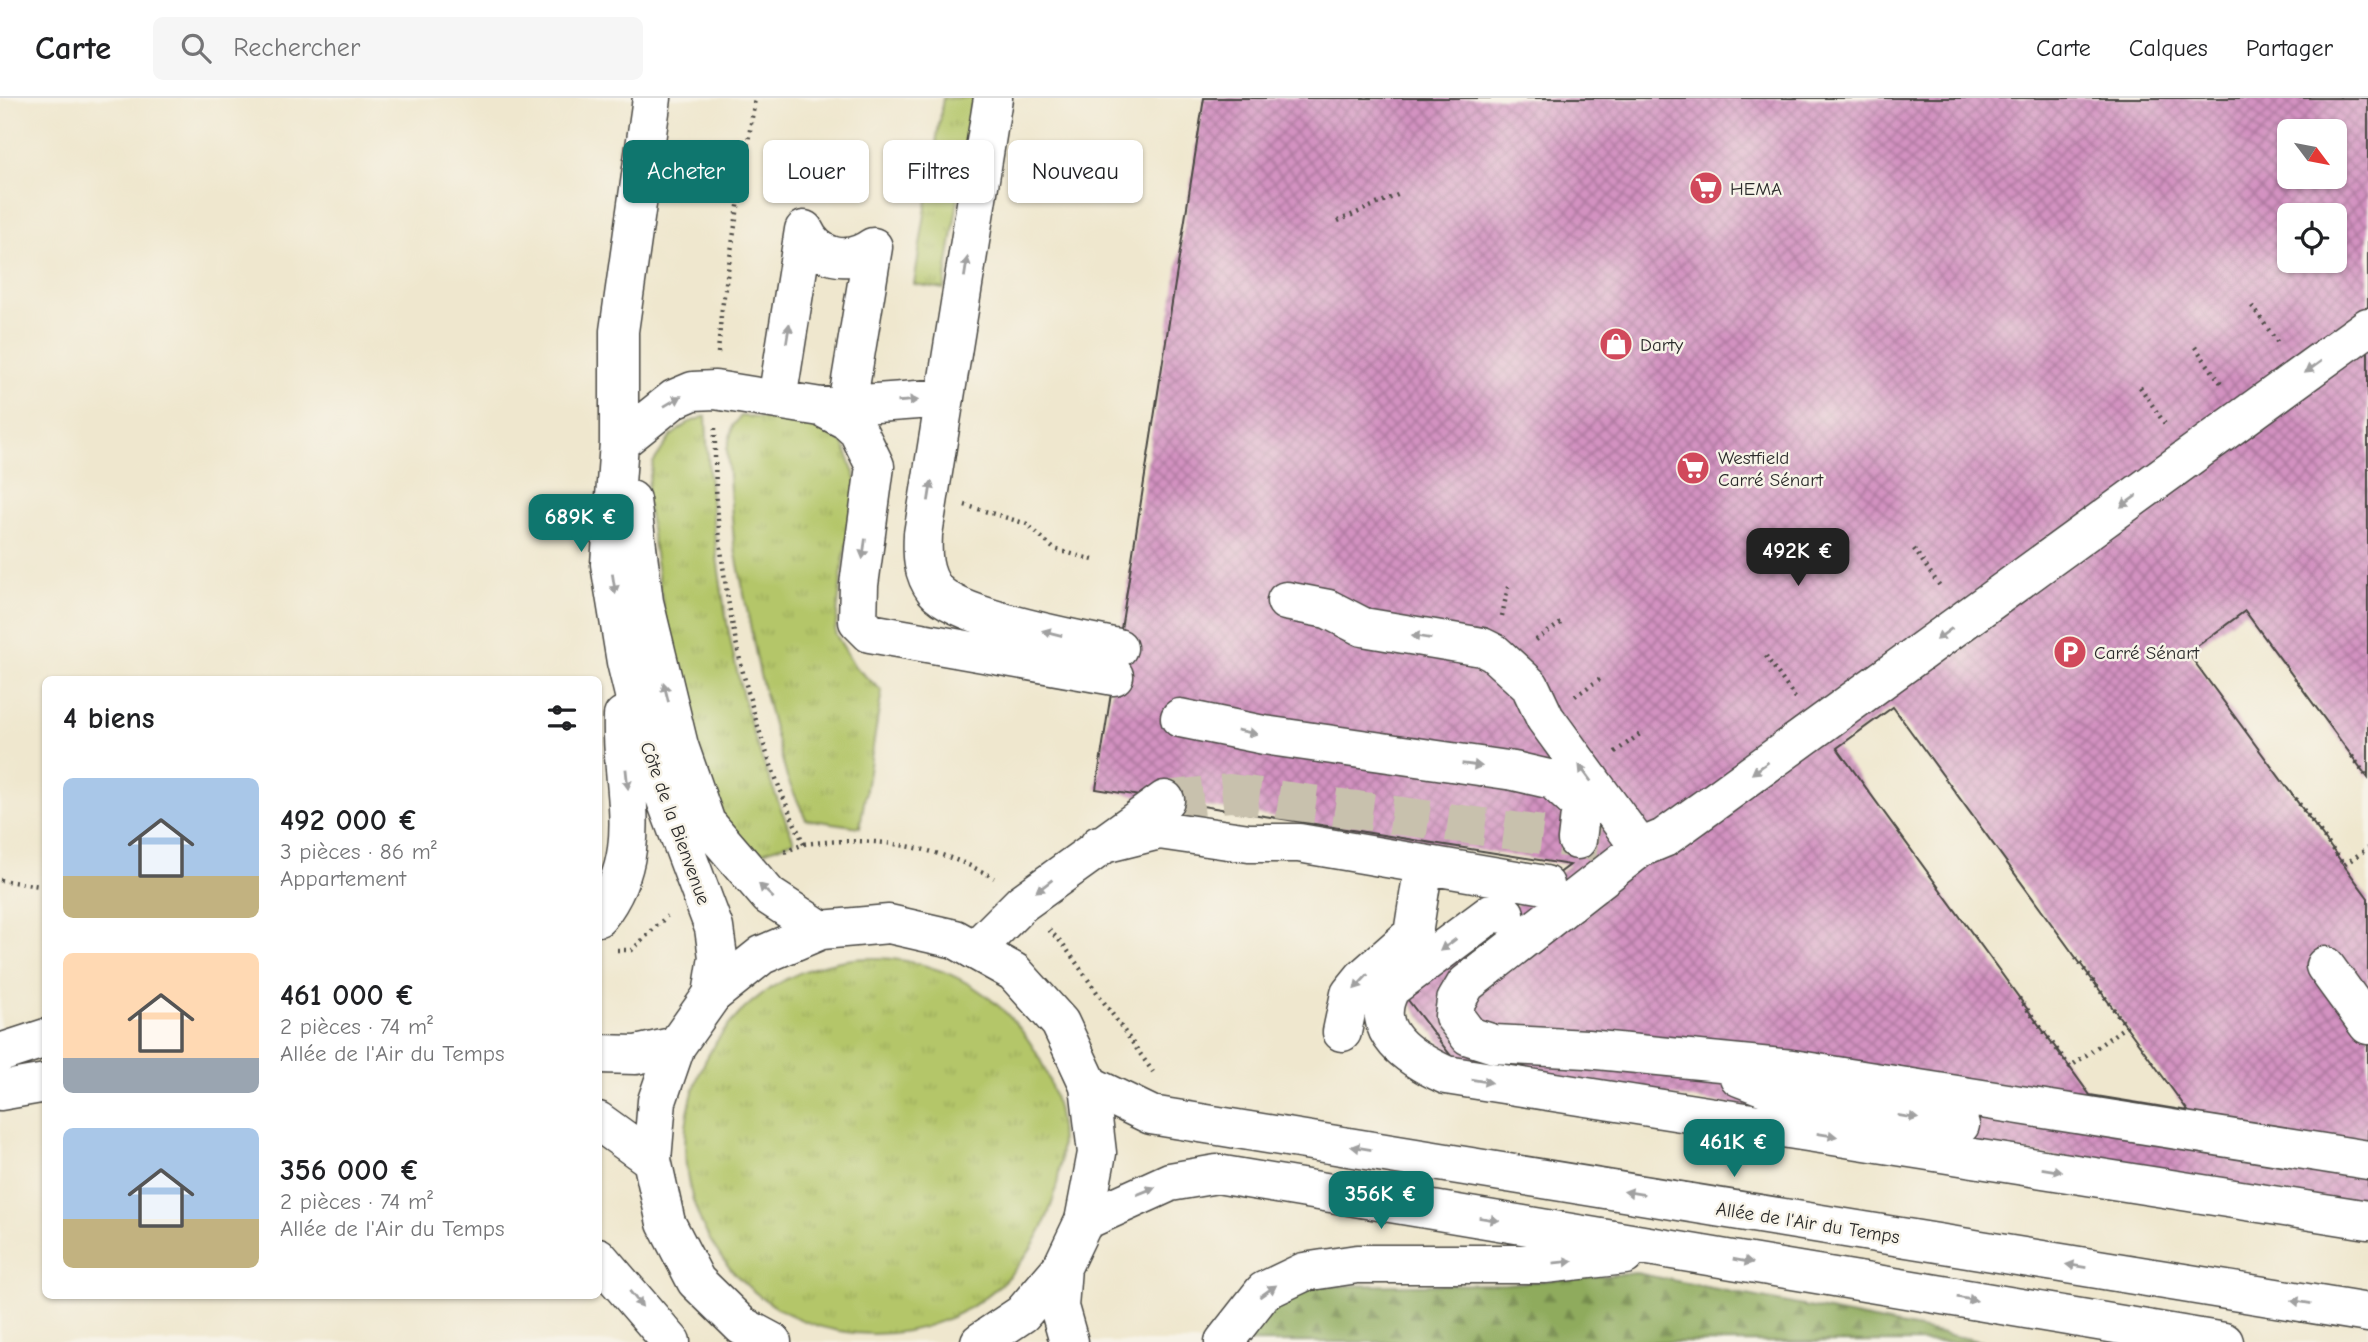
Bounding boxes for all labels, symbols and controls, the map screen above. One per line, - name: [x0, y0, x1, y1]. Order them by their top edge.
- search box: [153, 17, 643, 80]
- text: Carte: [35, 29, 111, 67]
- icon: search: [177, 29, 215, 67]
- text: Rechercher: [233, 33, 360, 63]
- text: Carte: [2036, 34, 2091, 62]
- text: Calques: [2129, 34, 2208, 62]
- text: Partager: [2246, 34, 2333, 62]
- north arrow: [2277, 119, 2347, 189]
- map controls: [2277, 119, 2347, 273]
- chip: Acheter: [623, 140, 749, 203]
- chip: Louer: [763, 140, 869, 203]
- chip: Filtres: [883, 140, 994, 203]
- chip: Nouveau: [1008, 140, 1143, 203]
- supermarket icon: HEMA: [1687, 169, 1725, 207]
- place label: HEMA: [1730, 178, 1782, 200]
- button: locate: [2277, 203, 2347, 273]
- one-way arrow: [961, 256, 972, 278]
- one-way arrow: [783, 322, 794, 344]
- shop icon: Darty: [1597, 325, 1635, 363]
- place label: Darty: [1640, 334, 1684, 356]
- one-way arrow: [2304, 360, 2322, 374]
- one-way arrow: [664, 395, 683, 408]
- one-way arrow: [897, 395, 919, 406]
- place label: Westfield Carré Sénart: [1718, 447, 1824, 491]
- supermarket icon: Westfield Carré Sénart: [1674, 449, 1712, 487]
- one-way arrow: [925, 480, 936, 502]
- one-way arrow: [2120, 493, 2138, 508]
- pin: 689K €: [524, 494, 638, 554]
- text: 689K €: [545, 503, 617, 530]
- pin: 492K €: [1741, 528, 1855, 588]
- text: 492K €: [1762, 537, 1834, 564]
- one-way arrow: [858, 538, 869, 560]
- one-way arrow: [609, 573, 620, 595]
- one-way arrow: [1041, 627, 1063, 638]
- one-way arrow: [1935, 627, 1953, 641]
- one-way arrow: [1410, 631, 1432, 642]
- parking icon: Carré Sénart: [2051, 633, 2089, 671]
- place label: Carré Sénart: [2094, 642, 2200, 664]
- one-way arrow: [660, 681, 671, 703]
- icon: filters: [543, 699, 581, 737]
- text: 4 biens: [63, 701, 155, 736]
- one-way arrow: [1236, 727, 1258, 738]
- street label: Côte de la Bienvenue: [635, 739, 715, 908]
- one-way arrow: [1461, 760, 1483, 771]
- one-way arrow: [1751, 761, 1770, 775]
- one-way arrow: [1578, 764, 1592, 782]
- one-way arrow: [621, 768, 632, 790]
- text: 492 000 €: [280, 803, 418, 838]
- icon: home: [119, 806, 203, 890]
- text: 3 pièces · 86 m²: [280, 838, 437, 865]
- text: Appartement: [280, 865, 406, 892]
- one-way arrow: [1036, 878, 1054, 893]
- one-way arrow: [757, 882, 774, 899]
- one-way arrow: [1439, 938, 1457, 952]
- one-way arrow: [1353, 973, 1369, 991]
- text: 461 000 €: [280, 978, 415, 1013]
- icon: home: [119, 981, 203, 1065]
- text: 2 pièces · 74 m²: [280, 1013, 433, 1040]
- text: Allée de l'Air du Temps: [280, 1040, 504, 1067]
- one-way arrow: [1471, 1076, 1493, 1087]
- one-way arrow: [1898, 1112, 1920, 1123]
- pin: 461K €: [1677, 1119, 1791, 1179]
- text: 461K €: [1700, 1128, 1768, 1155]
- one-way arrow: [1816, 1130, 1838, 1141]
- one-way arrow: [1350, 1142, 1372, 1153]
- text: 356 000 €: [280, 1153, 420, 1188]
- icon: home: [119, 1156, 203, 1240]
- one-way arrow: [2041, 1165, 2063, 1176]
- pin: 356K €: [1324, 1172, 1438, 1231]
- text: 356K €: [1345, 1180, 1417, 1207]
- one-way arrow: [1135, 1186, 1156, 1197]
- one-way arrow: [1623, 1187, 1645, 1198]
- text: 2 pièces · 74 m²: [280, 1188, 433, 1215]
- street label: Allée de l'Air du Temps: [1715, 1198, 1901, 1248]
- one-way arrow: [1478, 1214, 1500, 1225]
- text: Allée de l'Air du Temps: [280, 1215, 504, 1242]
- one-way arrow: [1552, 1256, 1574, 1267]
- one-way arrow: [1732, 1256, 1754, 1267]
- one-way arrow: [2065, 1260, 2087, 1271]
- one-way arrow: [1259, 1284, 1277, 1298]
- one-way arrow: [628, 1289, 643, 1307]
- one-way arrow: [1957, 1294, 1979, 1305]
- one-way arrow: [2290, 1296, 2312, 1307]

